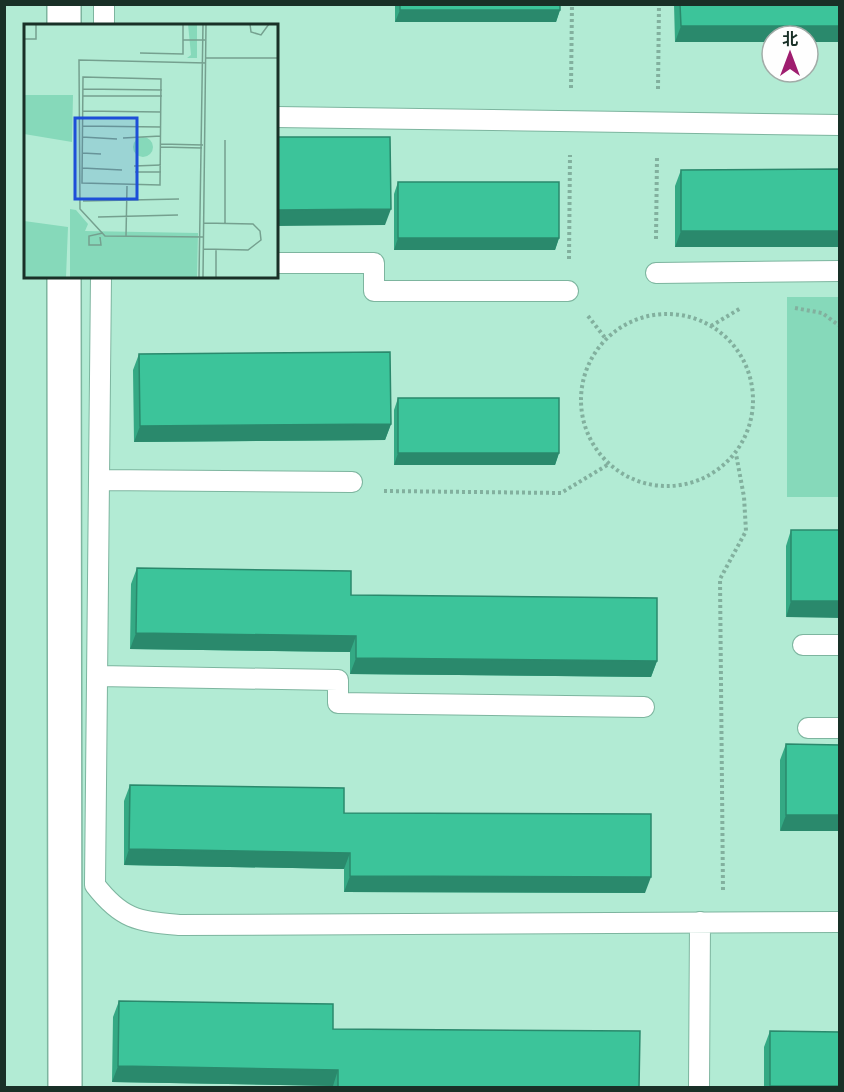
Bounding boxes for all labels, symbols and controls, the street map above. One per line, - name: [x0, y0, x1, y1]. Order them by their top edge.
- inset map: [24, 24, 278, 278]
- north arrow: [760, 24, 820, 84]
- text: 北: [782, 31, 798, 48]

